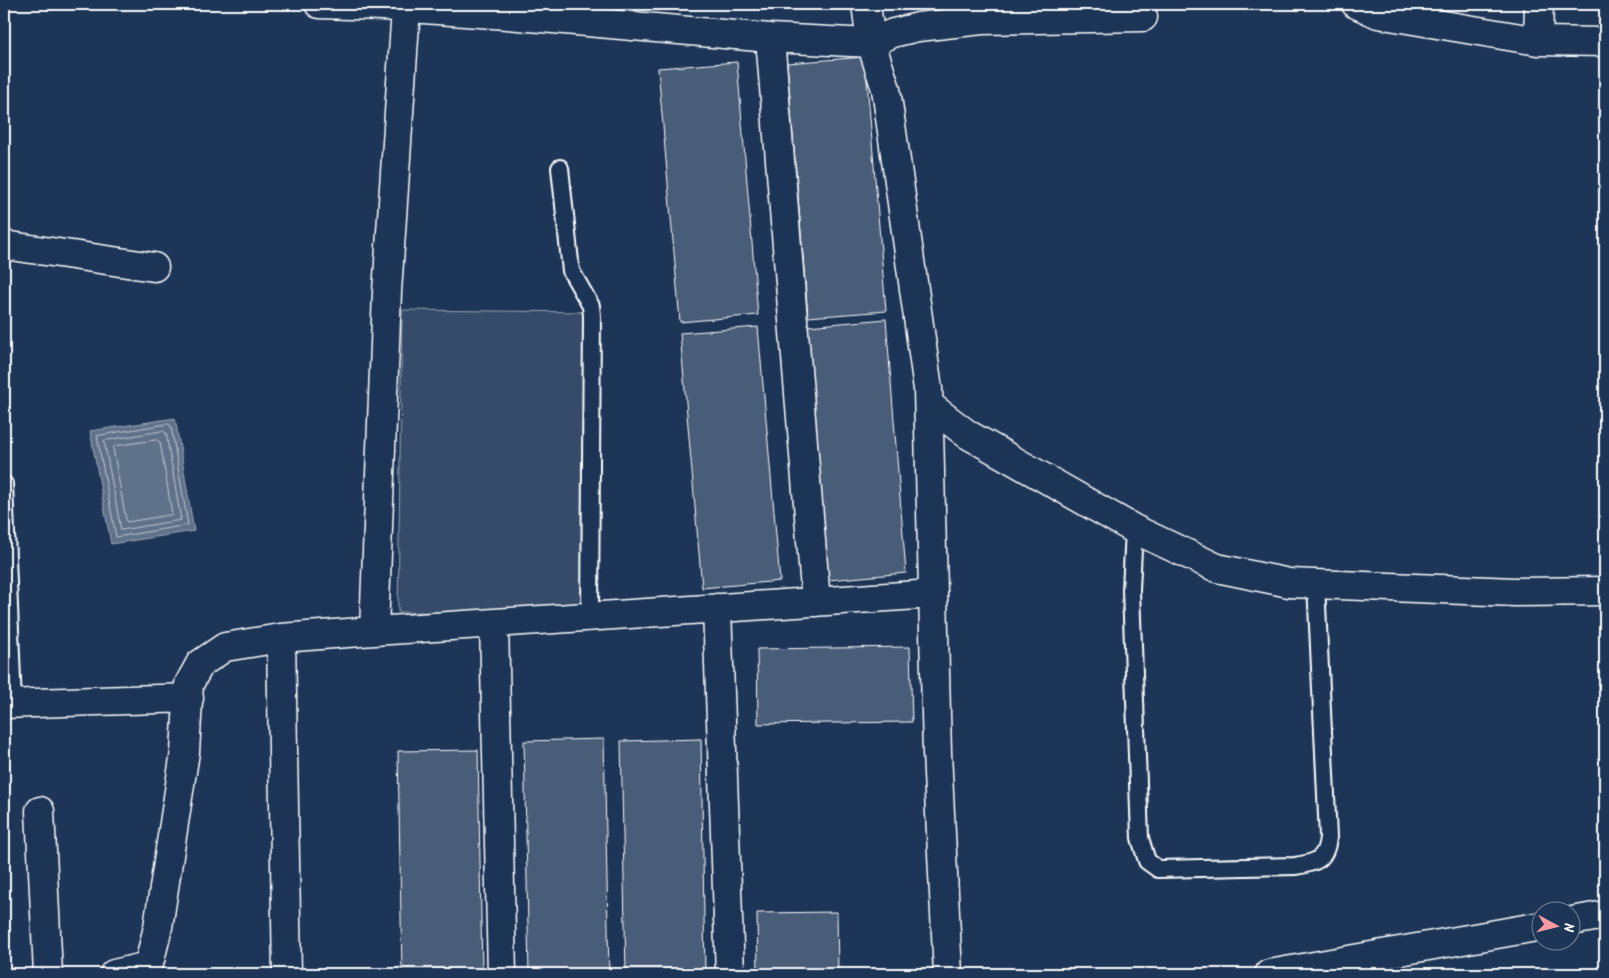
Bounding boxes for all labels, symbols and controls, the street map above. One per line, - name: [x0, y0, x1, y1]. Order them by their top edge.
- north arrow: [1532, 900, 1582, 950]
- text: N: [1556, 922, 1579, 933]

